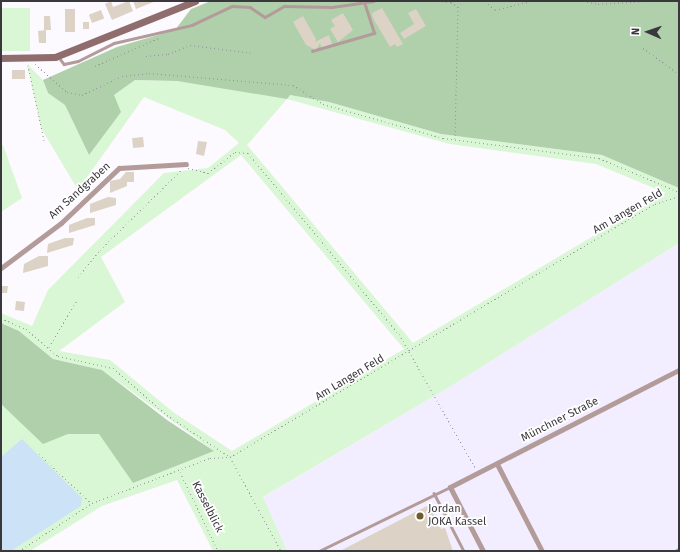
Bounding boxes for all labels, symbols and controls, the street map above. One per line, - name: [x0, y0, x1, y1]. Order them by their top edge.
- north arrow: [628, 12, 668, 52]
- text: N: [629, 28, 642, 35]
- street label: Am Sandgraben: [47, 160, 113, 222]
- street label: Am Langen Feld: [591, 187, 665, 237]
- street label: Am Langen Feld: [313, 352, 387, 404]
- street label: Münchner Straße: [519, 395, 601, 445]
- street label: Kasselblick: [189, 479, 225, 535]
- place label: Jordan JOKA Kassel: [428, 503, 486, 529]
- marker: Jordan JOKA Kassel: [415, 511, 425, 521]

